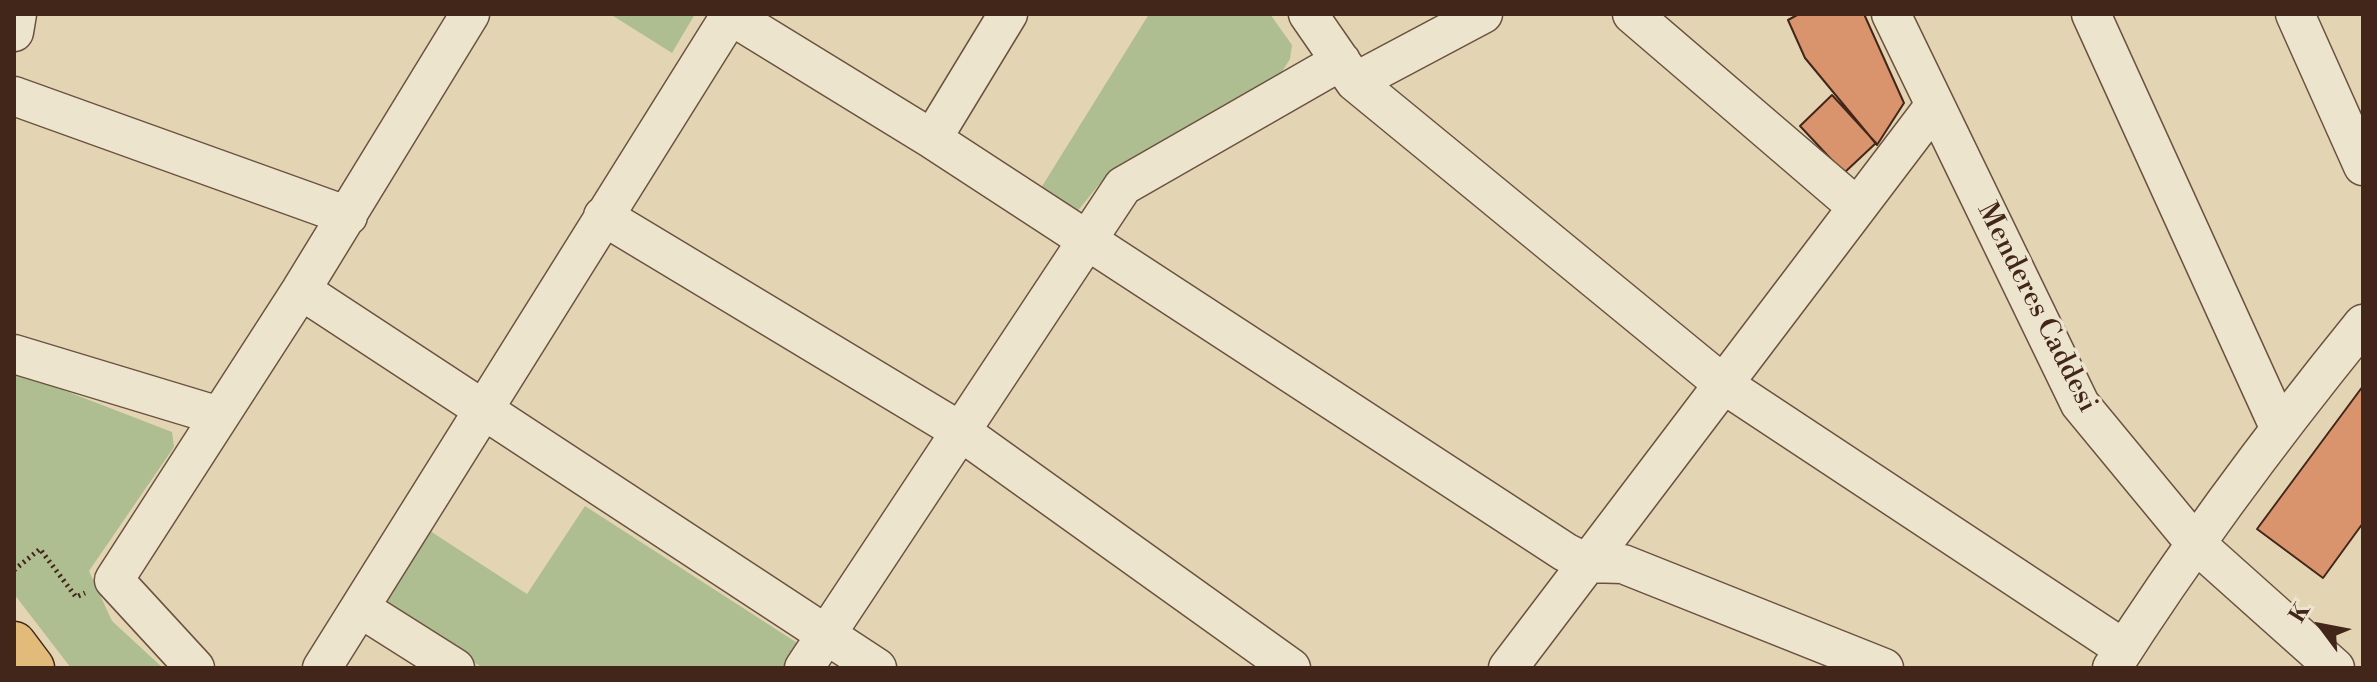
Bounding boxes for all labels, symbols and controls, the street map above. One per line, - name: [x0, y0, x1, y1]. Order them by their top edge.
- street label: Menderes Caddesi: [1969, 198, 2103, 418]
- north arrow: [2281, 586, 2361, 666]
- text: K: [2284, 598, 2316, 628]

